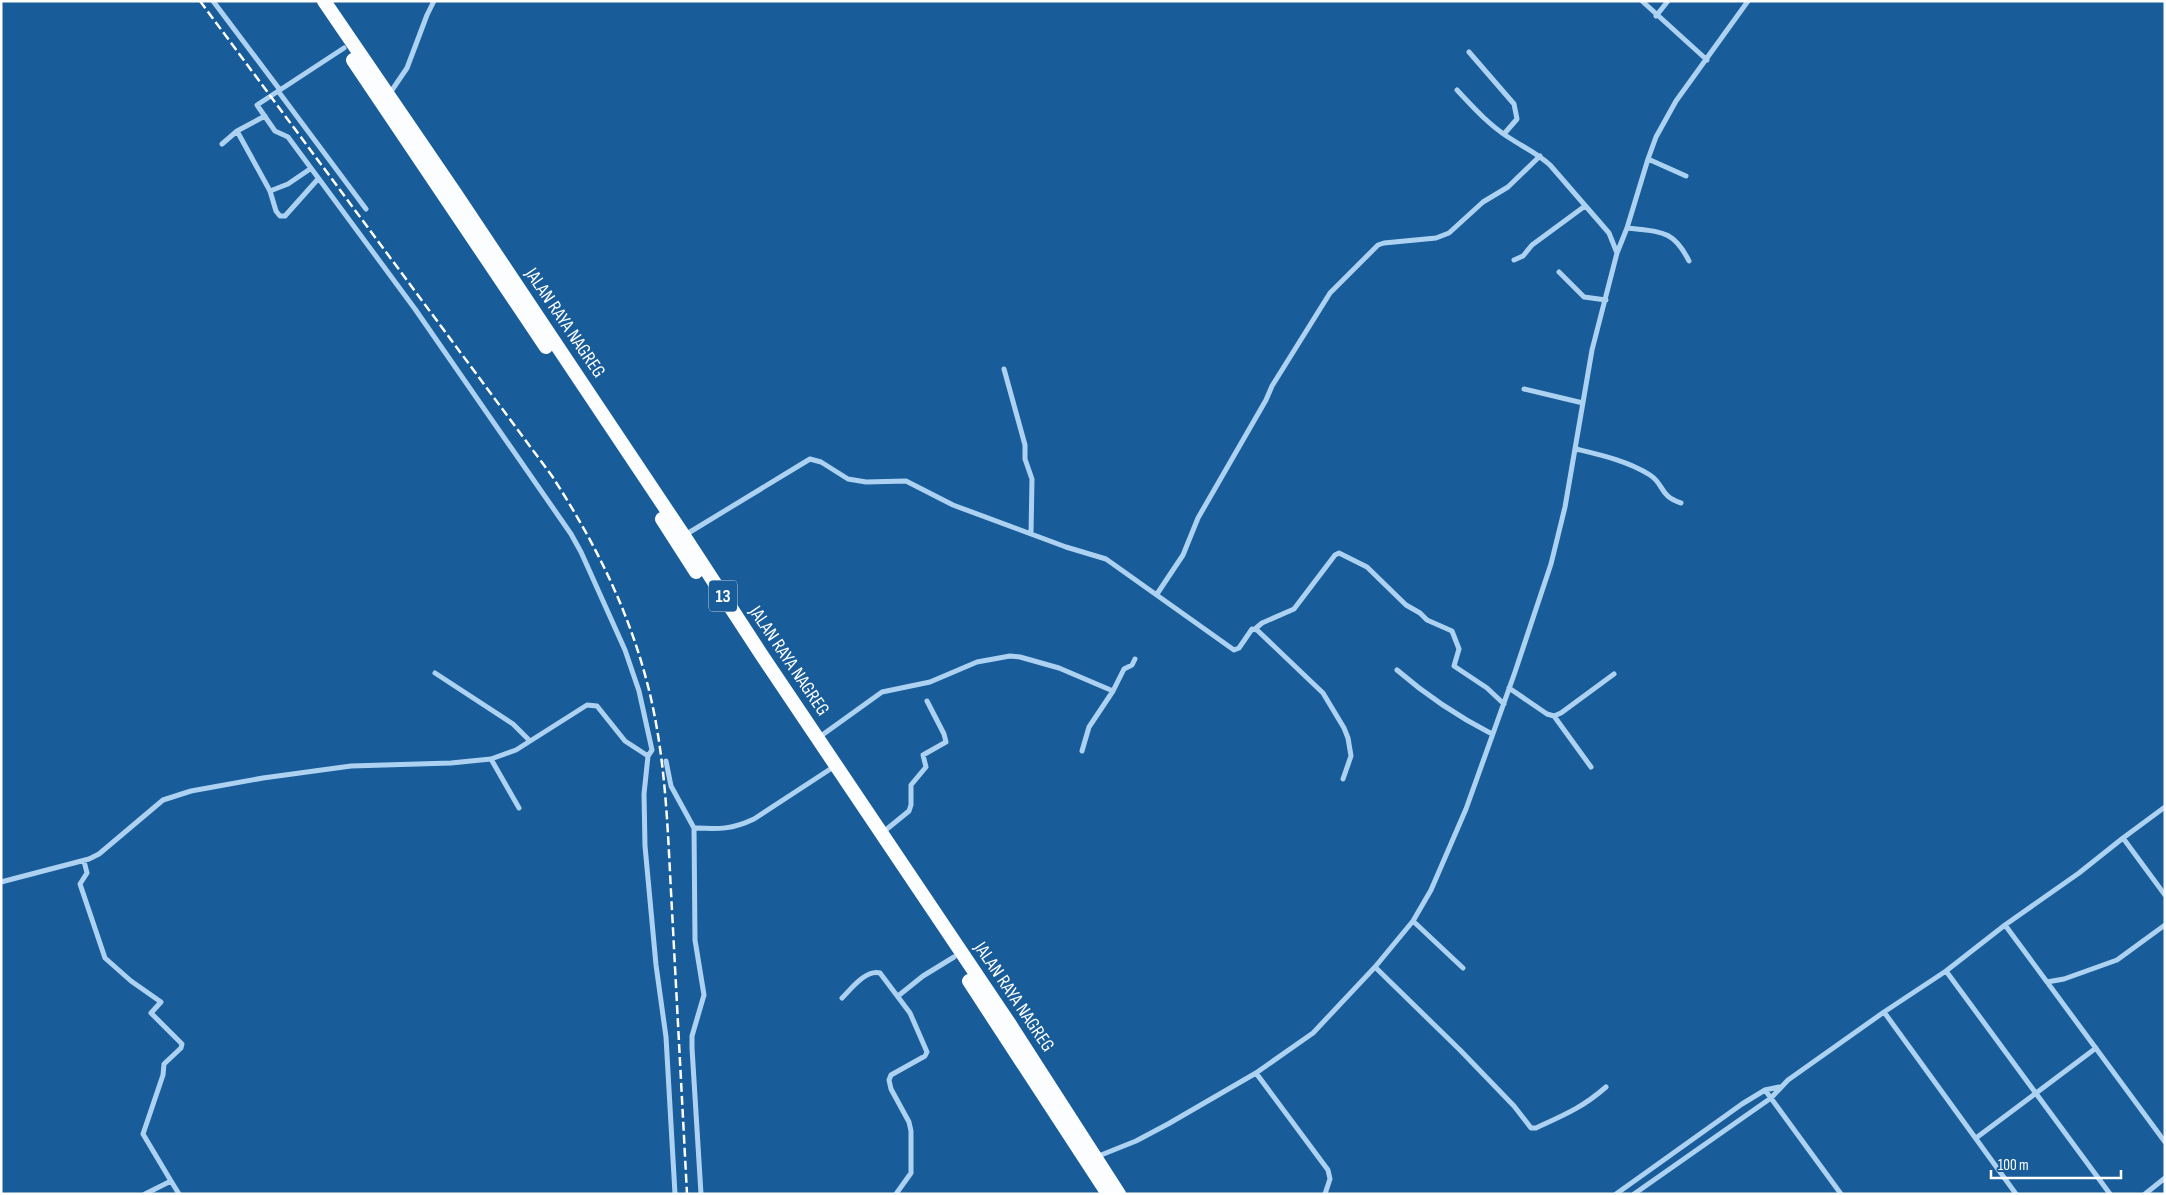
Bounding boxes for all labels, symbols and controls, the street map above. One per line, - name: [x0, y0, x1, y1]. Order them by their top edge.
- street label: JALAN RAYA NAGREG: [519, 263, 610, 382]
- road number: 13: [709, 580, 737, 612]
- street label: JALAN RAYA NAGREG: [743, 601, 834, 720]
- street label: JALAN RAYA NAGREG: [968, 937, 1059, 1056]
- scale bar: [1991, 1148, 2121, 1180]
- text: 100 m: [1998, 1156, 2029, 1175]

